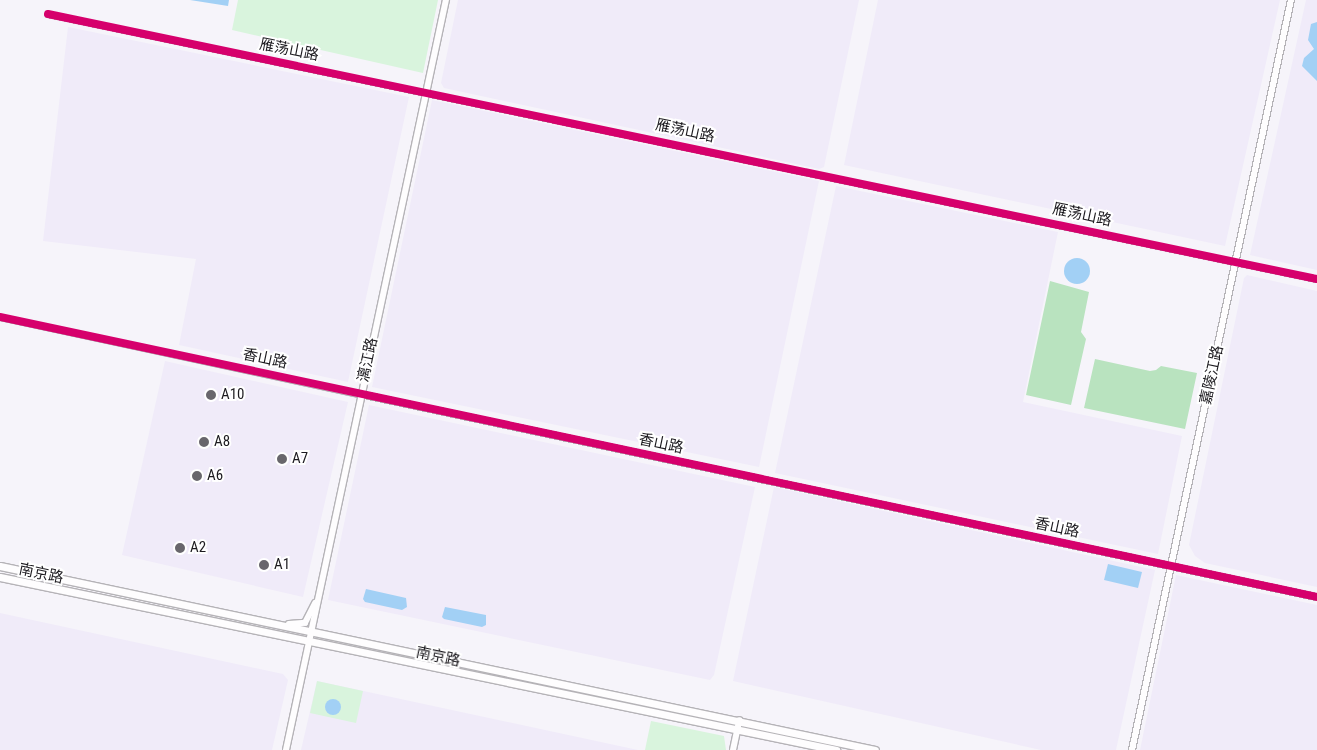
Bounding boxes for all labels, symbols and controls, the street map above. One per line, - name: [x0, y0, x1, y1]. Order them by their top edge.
- street label: 雁荡山路: [258, 35, 320, 65]
- street label: 雁荡山路: [654, 116, 716, 146]
- street label: 雁荡山路: [1051, 200, 1113, 230]
- street label: 漓江路: [355, 336, 381, 384]
- street label: 嘉陵江路: [1197, 344, 1227, 406]
- street label: 香山路: [241, 346, 289, 372]
- place label: A10: [221, 386, 244, 404]
- marker: A10: [205, 389, 217, 401]
- street label: 香山路: [637, 431, 685, 457]
- place label: A8: [214, 433, 230, 451]
- marker: A8: [198, 436, 210, 448]
- place label: A7: [292, 450, 308, 468]
- marker: A7: [276, 453, 288, 465]
- place label: A6: [207, 467, 223, 485]
- marker: A6: [191, 470, 203, 482]
- street label: 香山路: [1033, 515, 1081, 541]
- place label: A2: [190, 539, 206, 557]
- marker: A2: [174, 542, 186, 554]
- place label: A1: [274, 556, 290, 574]
- marker: A1: [258, 559, 270, 571]
- street label: 南京路: [17, 561, 65, 587]
- street label: 南京路: [414, 644, 462, 670]

